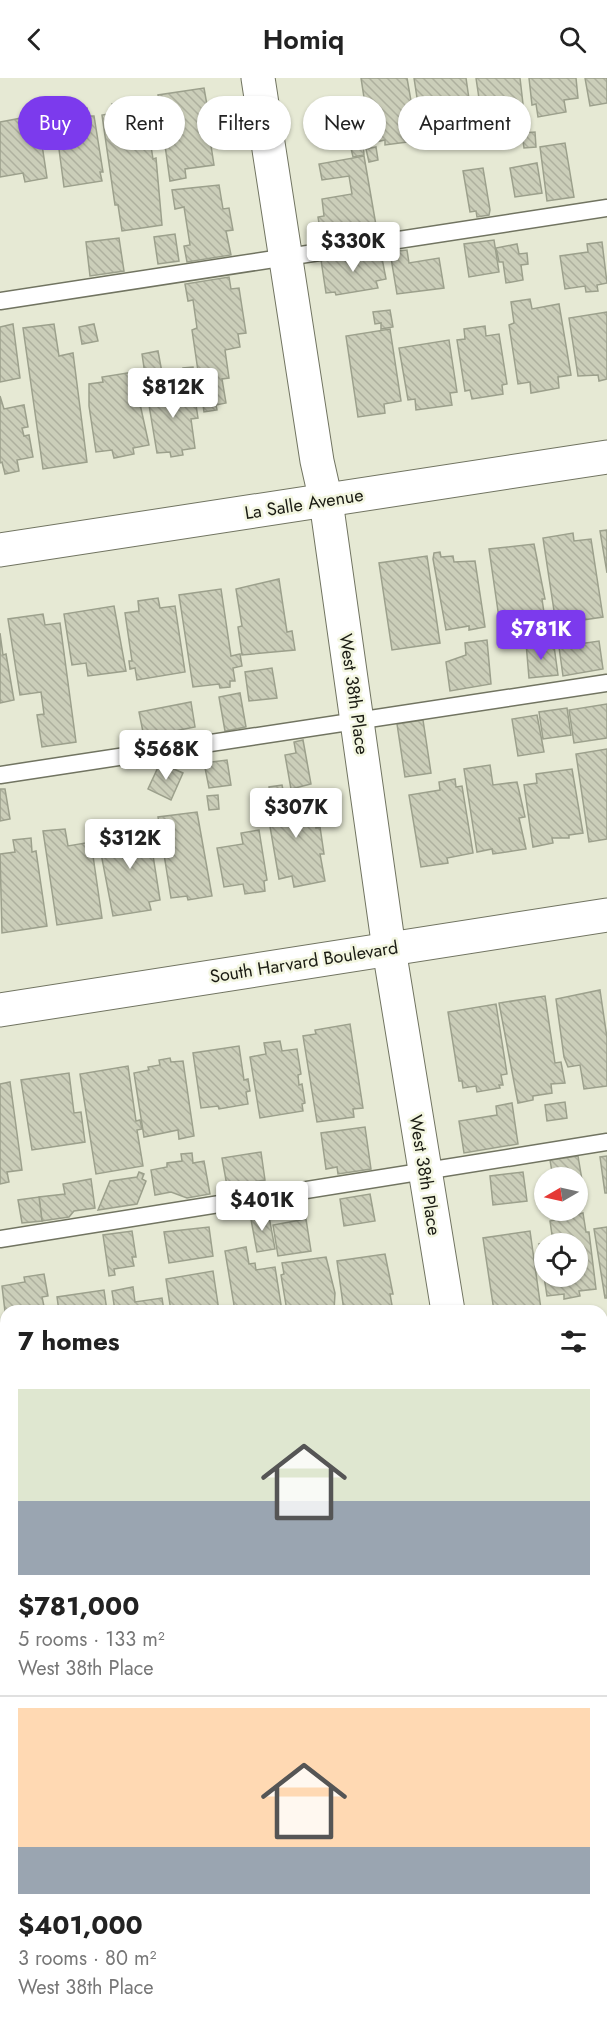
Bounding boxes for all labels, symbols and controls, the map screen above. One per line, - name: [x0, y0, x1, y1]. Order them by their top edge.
- text: Homiq: [263, 20, 344, 59]
- icon: back: [18, 23, 51, 56]
- icon: search: [556, 23, 589, 56]
- chip: Buy: [18, 96, 92, 150]
- chip: Rent: [104, 96, 185, 150]
- chip: Filters: [197, 96, 291, 150]
- chip: New: [303, 96, 386, 150]
- chip: Apartment: [398, 96, 531, 150]
- pin: $330K: [311, 222, 395, 273]
- text: $330K: [321, 227, 385, 256]
- pin: $812K: [131, 368, 215, 419]
- text: $812K: [142, 373, 204, 402]
- street label: La Salle Avenue: [243, 482, 365, 526]
- pin: $781K: [499, 610, 583, 661]
- text: $781K: [510, 615, 572, 644]
- street label: West 38th Place: [333, 632, 375, 756]
- pin: $568K: [124, 730, 208, 781]
- text: $568K: [133, 735, 199, 764]
- pin: $307K: [254, 788, 338, 839]
- text: $307K: [264, 793, 328, 822]
- pin: $312K: [88, 819, 172, 870]
- text: $312K: [99, 824, 161, 853]
- street label: South Harvard Boulevard: [208, 934, 400, 990]
- street label: West 38th Place: [403, 1113, 447, 1237]
- north arrow: [534, 1167, 588, 1221]
- map controls: [534, 1167, 588, 1287]
- pin: $401K: [220, 1181, 304, 1232]
- text: $401K: [230, 1186, 294, 1215]
- button: locate: [534, 1233, 588, 1287]
- text: 7 homes: [18, 1322, 120, 1360]
- icon: filters: [557, 1325, 590, 1358]
- icon: home: [250, 1428, 358, 1536]
- text: $781,000: [18, 1587, 139, 1625]
- text: 5 rooms · 133 m²: [18, 1625, 165, 1654]
- text: West 38th Place: [18, 1654, 154, 1683]
- icon: home: [250, 1747, 358, 1855]
- text: $401,000: [18, 1906, 143, 1944]
- text: 3 rooms · 80 m²: [18, 1944, 156, 1973]
- text: West 38th Place: [18, 1973, 154, 2002]

